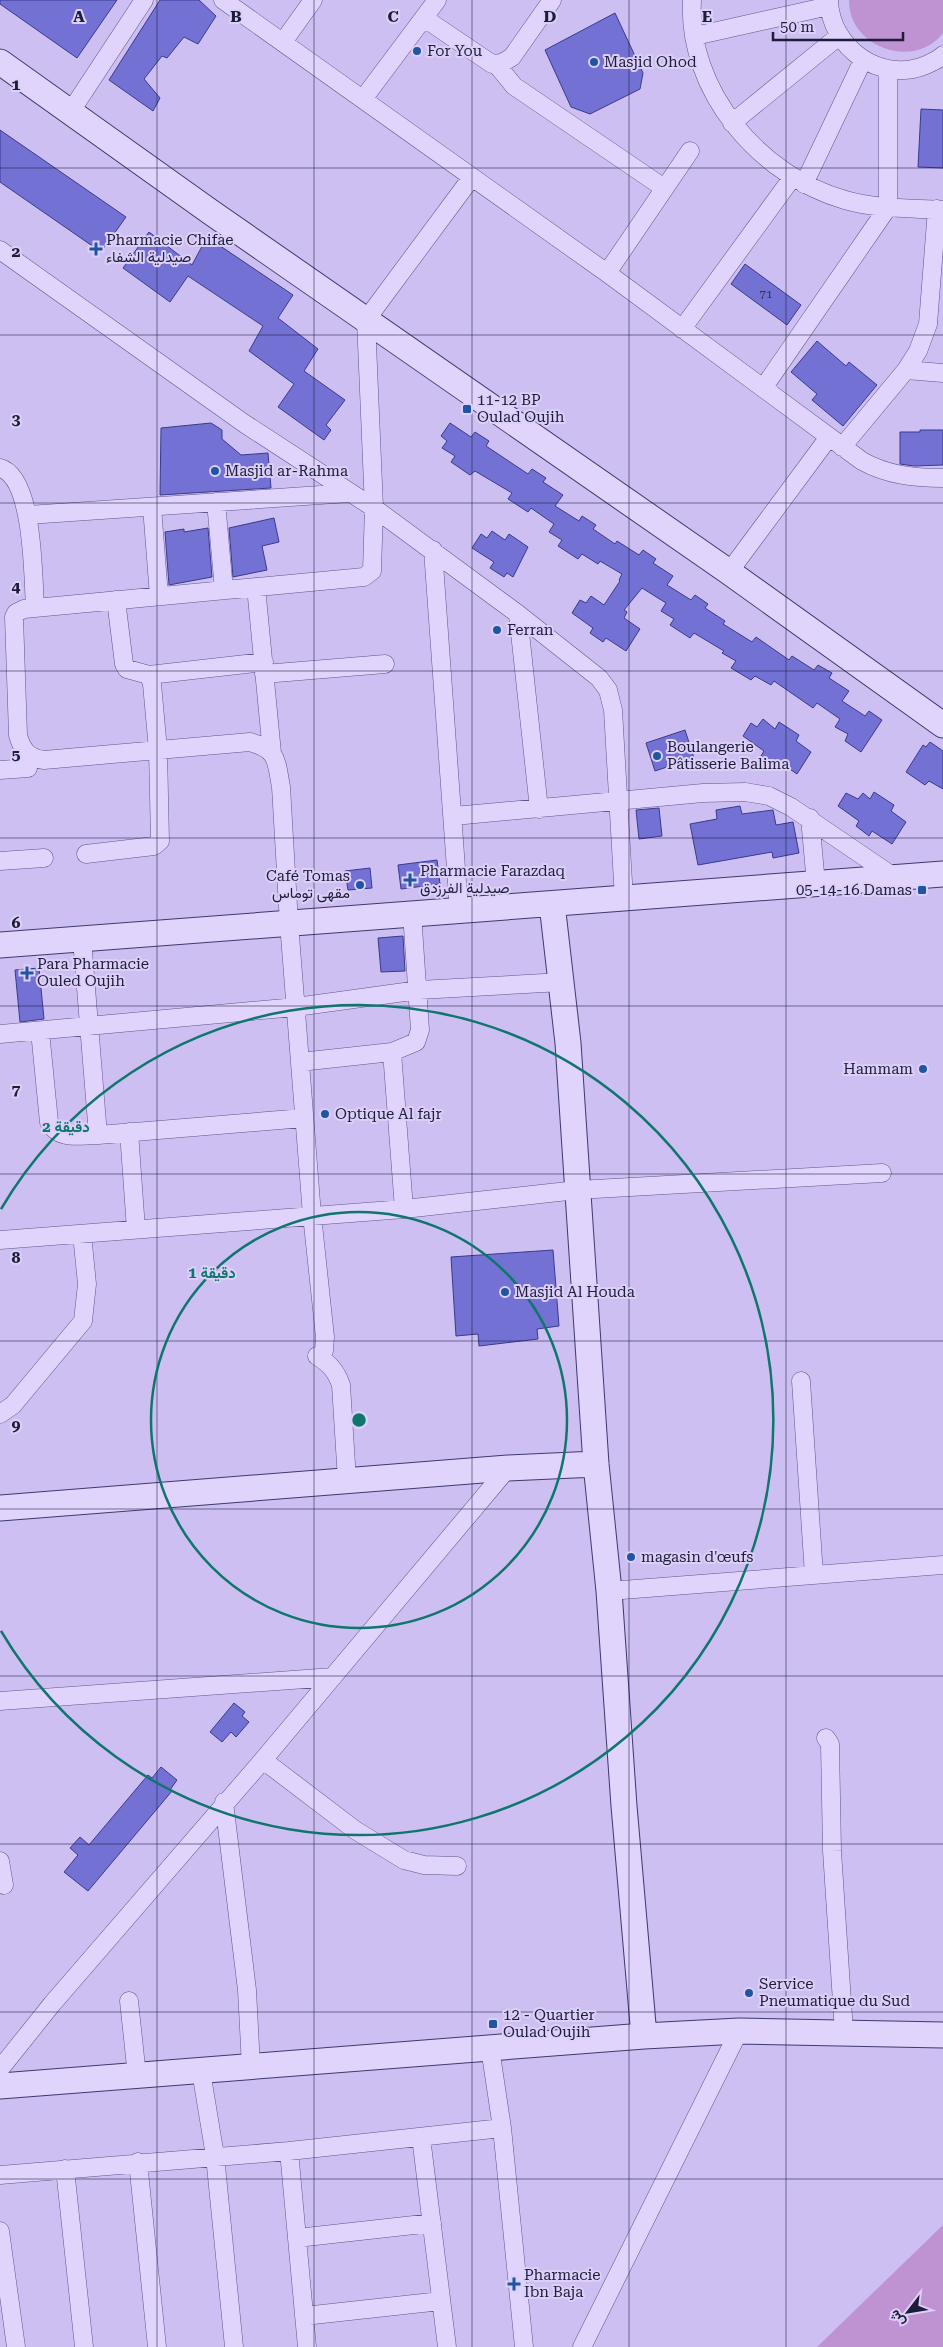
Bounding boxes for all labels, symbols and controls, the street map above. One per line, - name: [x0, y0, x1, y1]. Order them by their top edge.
- text: A: [73, 7, 85, 26]
- text: B: [230, 7, 242, 26]
- text: C: [387, 7, 399, 26]
- text: D: [544, 7, 557, 26]
- text: E: [702, 7, 712, 26]
- scale bar: [773, 10, 903, 42]
- text: 50 m: [780, 18, 815, 36]
- place label: For You: [427, 42, 483, 60]
- marker: For You: [411, 45, 423, 57]
- place label: Masjid Ohod: [604, 53, 697, 71]
- marker: Masjid Ohod: [588, 56, 600, 68]
- text: 1: [12, 75, 21, 94]
- place label: Pharmacie Chifae صيدلية الشفاء: [106, 231, 233, 266]
- text: 2: [12, 242, 21, 261]
- marker: Pharmacie Chifae صيدلية الشفاء: [90, 243, 102, 255]
- house number: 71: [759, 287, 773, 301]
- place label: 11-12 BP Oulad Oujih: [477, 391, 565, 426]
- marker: 11-12 BP Oulad Oujih: [461, 403, 473, 415]
- text: 3: [12, 410, 21, 429]
- place label: Masjid ar-Rahma: [225, 462, 348, 480]
- marker: Masjid ar-Rahma: [209, 465, 221, 477]
- text: 4: [12, 577, 21, 596]
- place label: Ferran: [507, 621, 554, 639]
- marker: Ferran: [491, 624, 503, 636]
- place label: Boulangerie Pâtisserie Balima: [667, 738, 789, 773]
- text: 5: [12, 745, 21, 764]
- marker: Boulangerie Pâtisserie Balima: [651, 750, 663, 762]
- place label: Pharmacie Farazdaq صيدلية الفرزدق: [420, 862, 566, 897]
- place label: Café Tomas مقهى توماس: [266, 867, 350, 903]
- marker: Pharmacie Farazdaq صيدلية الفرزدق: [404, 874, 416, 886]
- marker: Café Tomas مقهى توماس: [354, 879, 366, 891]
- place label: 05-14-16 Damas: [796, 881, 912, 899]
- marker: 05-14-16 Damas: [916, 884, 928, 896]
- text: 6: [12, 913, 21, 932]
- place label: Para Pharmacie Ouled Oujih: [37, 955, 149, 990]
- marker: Para Pharmacie Ouled Oujih: [21, 967, 33, 979]
- place label: Hammam: [843, 1060, 913, 1078]
- marker: Hammam: [917, 1063, 929, 1075]
- text: 7: [12, 1080, 21, 1099]
- place label: Optique Al fajr: [335, 1105, 442, 1123]
- marker: Optique Al fajr: [319, 1108, 331, 1120]
- text: 2 دقيقة: [42, 1118, 90, 1136]
- text: 8: [12, 1248, 21, 1267]
- text: 1 دقيقة: [188, 1264, 236, 1282]
- place label: Masjid Al Houda: [515, 1283, 635, 1301]
- marker: Masjid Al Houda: [499, 1286, 511, 1298]
- centre of rings: [350, 1411, 368, 1429]
- text: 9: [12, 1416, 21, 1435]
- place label: magasin d'œufs: [641, 1548, 753, 1566]
- marker: magasin d'œufs: [625, 1551, 637, 1563]
- place label: Service Pneumatique du Sud: [759, 1975, 910, 2010]
- marker: Service Pneumatique du Sud: [743, 1987, 755, 1999]
- place label: 12 - Quartier Oulad Oujih: [503, 2006, 595, 2041]
- marker: 12 - Quartier Oulad Oujih: [487, 2018, 499, 2030]
- place label: Pharmacie Ibn Baja: [524, 2266, 601, 2301]
- marker: Pharmacie Ibn Baja: [508, 2278, 520, 2290]
- north arrow: [883, 2287, 933, 2337]
- text: ش: [886, 2307, 909, 2330]

